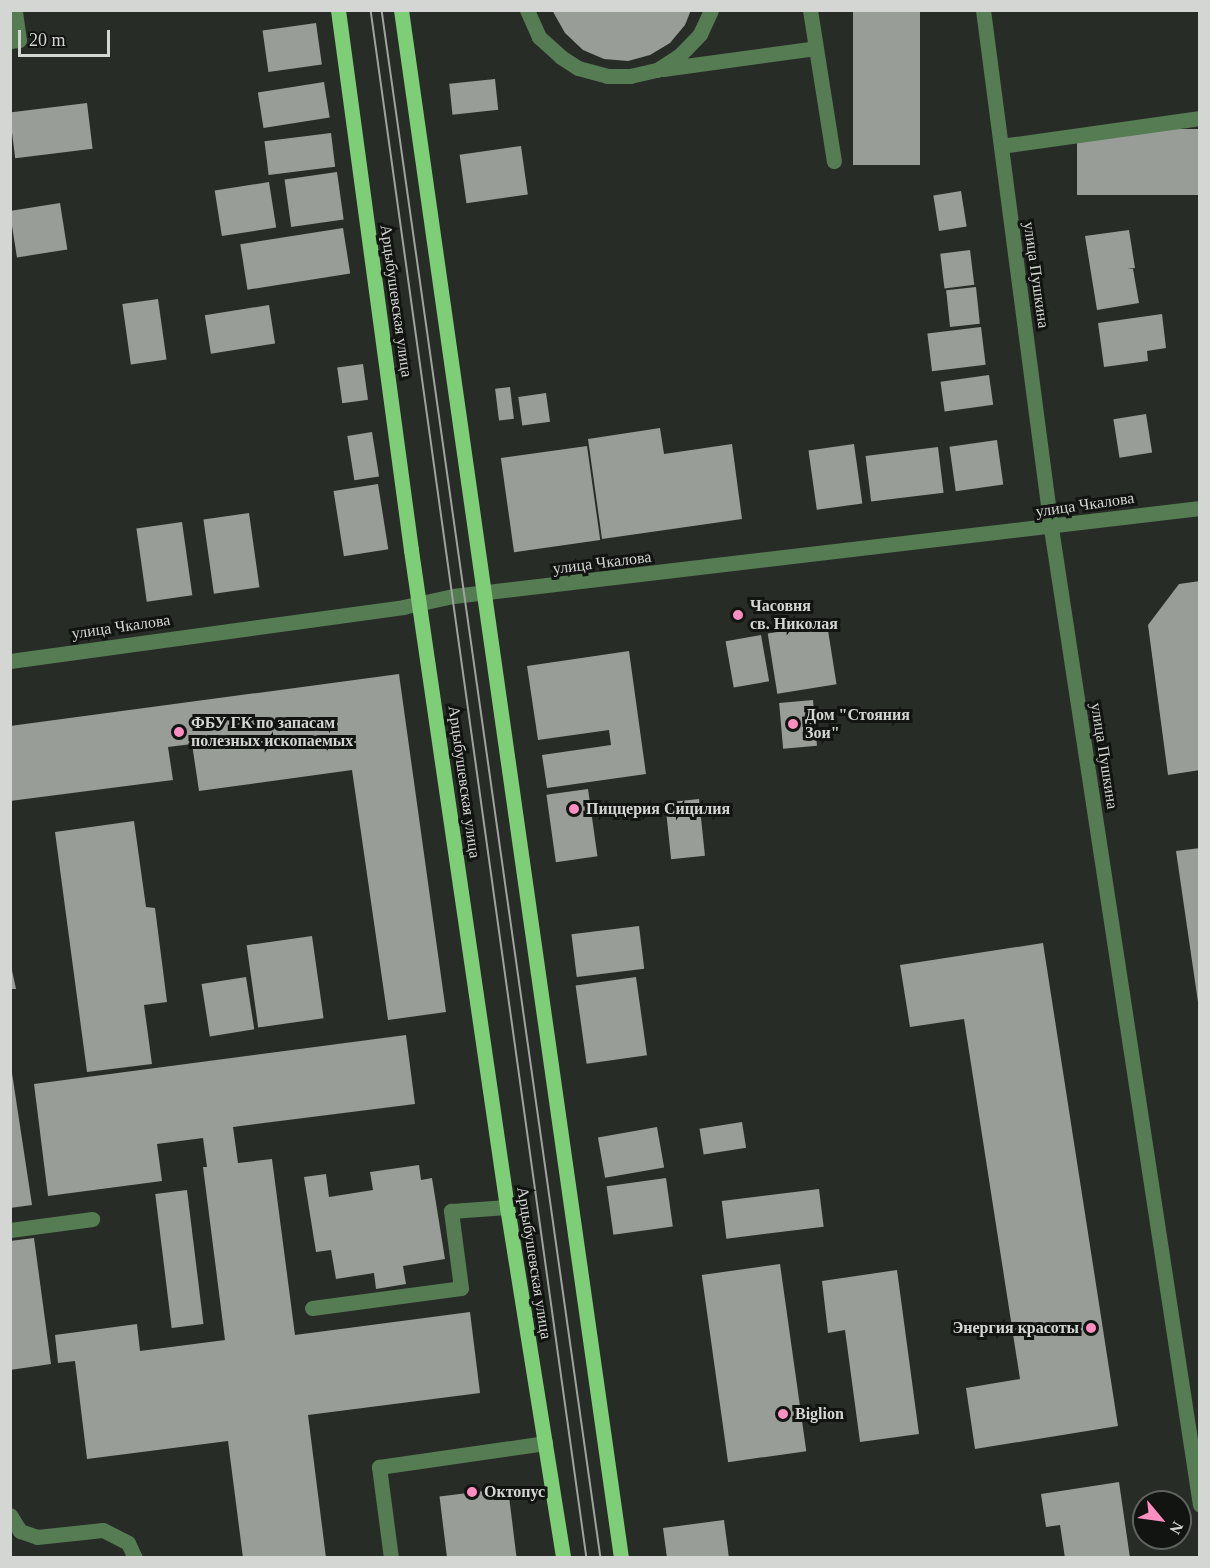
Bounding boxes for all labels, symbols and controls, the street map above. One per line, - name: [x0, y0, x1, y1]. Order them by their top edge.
- scale bar: [21, 18, 112, 56]
- text: 20 m: [29, 30, 66, 50]
- street label: улица Пушкина: [1019, 220, 1053, 330]
- street label: Арцыбушевская улица: [376, 223, 416, 379]
- street label: улица Чкалова: [1035, 489, 1135, 521]
- street label: улица Чкалова: [552, 547, 652, 579]
- place label: Часовня св. Николая: [750, 596, 838, 634]
- marker: Часовня св. Николая: [731, 608, 745, 622]
- street label: улица Чкалова: [71, 611, 171, 643]
- street label: улица Пушкина: [1086, 701, 1122, 811]
- street label: Арцыбушевская улица: [444, 704, 484, 860]
- place label: Дом "Стояния Зои": [805, 705, 910, 743]
- place label: ФБУ ГК по запасам полезных ископаемых: [191, 713, 353, 751]
- marker: Дом "Стояния Зои": [786, 717, 800, 731]
- marker: ФБУ ГК по запасам полезных ископаемых: [172, 725, 186, 739]
- place label: Пиццерия Сицилия: [586, 799, 730, 819]
- marker: Пиццерия Сицилия: [567, 802, 581, 816]
- street label: Арцыбушевская улица: [512, 1186, 556, 1340]
- place label: Энергия красоты: [952, 1318, 1079, 1338]
- marker: Энергия красоты: [1084, 1321, 1098, 1335]
- place label: Biglion: [795, 1404, 844, 1424]
- marker: Biglion: [776, 1407, 790, 1421]
- place label: Октопус: [484, 1482, 545, 1502]
- marker: Октопус: [465, 1485, 479, 1499]
- north arrow: [1132, 1490, 1192, 1550]
- text: N: [1166, 1519, 1187, 1537]

